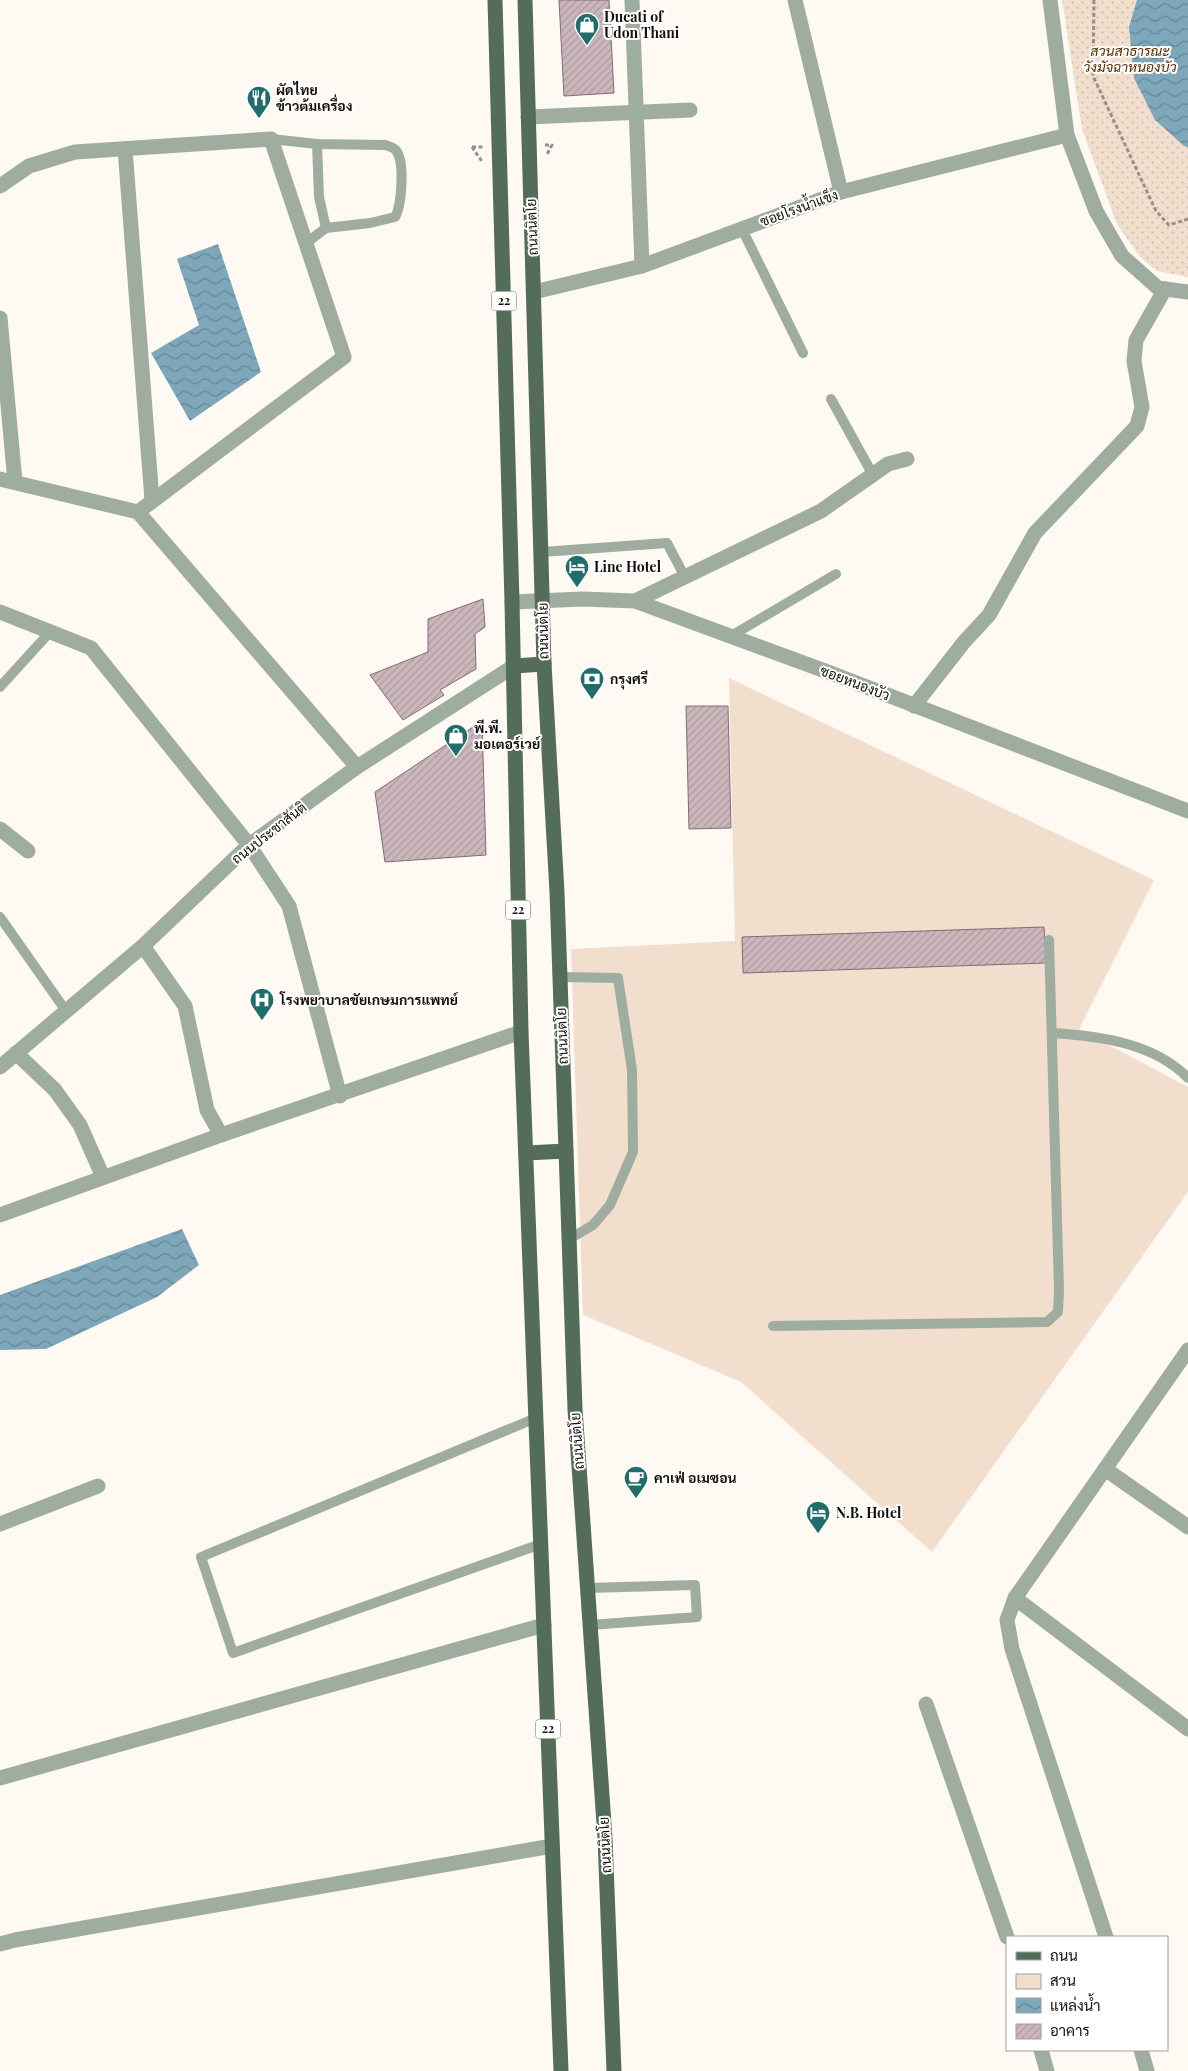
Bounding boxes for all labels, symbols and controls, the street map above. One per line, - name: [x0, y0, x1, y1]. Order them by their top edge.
- place label: Ducati of Udon Thani: [604, 7, 680, 42]
- shop icon: Ducati of Udon Thani: [574, 12, 600, 46]
- park label: สวนสาธารณะ วังมัจฉาหนองบัว: [1083, 41, 1177, 76]
- place label: ผัดไทย ข้าวต้มเครื่อง: [276, 80, 353, 115]
- restaurant icon: ผัดไทย ข้าวต้มเครื่อง: [246, 85, 272, 119]
- street label: ซอยโรงน้ำแข็ง: [756, 183, 841, 230]
- street label: ถนนนิตโย: [521, 198, 542, 256]
- road number: 22: [492, 292, 516, 310]
- hotel icon: Line Hotel: [564, 554, 590, 588]
- place label: Line Hotel: [594, 557, 662, 576]
- street label: ถนนนิตโย: [533, 602, 552, 660]
- street label: ซอยหนองบัว: [817, 661, 893, 705]
- bank icon: กรุงศรี: [579, 666, 605, 700]
- place label: กรุงศรี: [610, 669, 648, 690]
- place label: พี.พี. มอเตอร์เวย์: [474, 718, 541, 753]
- shop icon: พี.พี. มอเตอร์เวย์: [443, 723, 469, 757]
- street label: ถนนประชาสันติ: [227, 797, 310, 868]
- road number: 22: [506, 900, 530, 920]
- hospital icon: โรงพยาบาลชัยเกษมการแพทย์: [249, 987, 275, 1021]
- place label: โรงพยาบาลชัยเกษมการแพทย์: [279, 990, 459, 1009]
- street label: ถนนนิตโย: [551, 1007, 572, 1065]
- street label: ถนนนิตโย: [565, 1412, 588, 1470]
- cafe icon: คาเฟ่ อเมซอน: [623, 1465, 649, 1499]
- place label: คาเฟ่ อเมซอน: [654, 1468, 737, 1487]
- hotel icon: N.B. Hotel: [805, 1500, 831, 1534]
- place label: N.B. Hotel: [836, 1503, 902, 1522]
- road number: 22: [536, 1720, 560, 1738]
- street label: ถนนนิตโย: [594, 1816, 615, 1874]
- legend: [1006, 1936, 1168, 2051]
- text: ถนน: [1050, 1945, 1078, 1965]
- text: สวน: [1050, 1970, 1076, 1990]
- text: แหล่งน้ำ: [1050, 1993, 1101, 2015]
- text: อาคาร: [1050, 2020, 1090, 2040]

